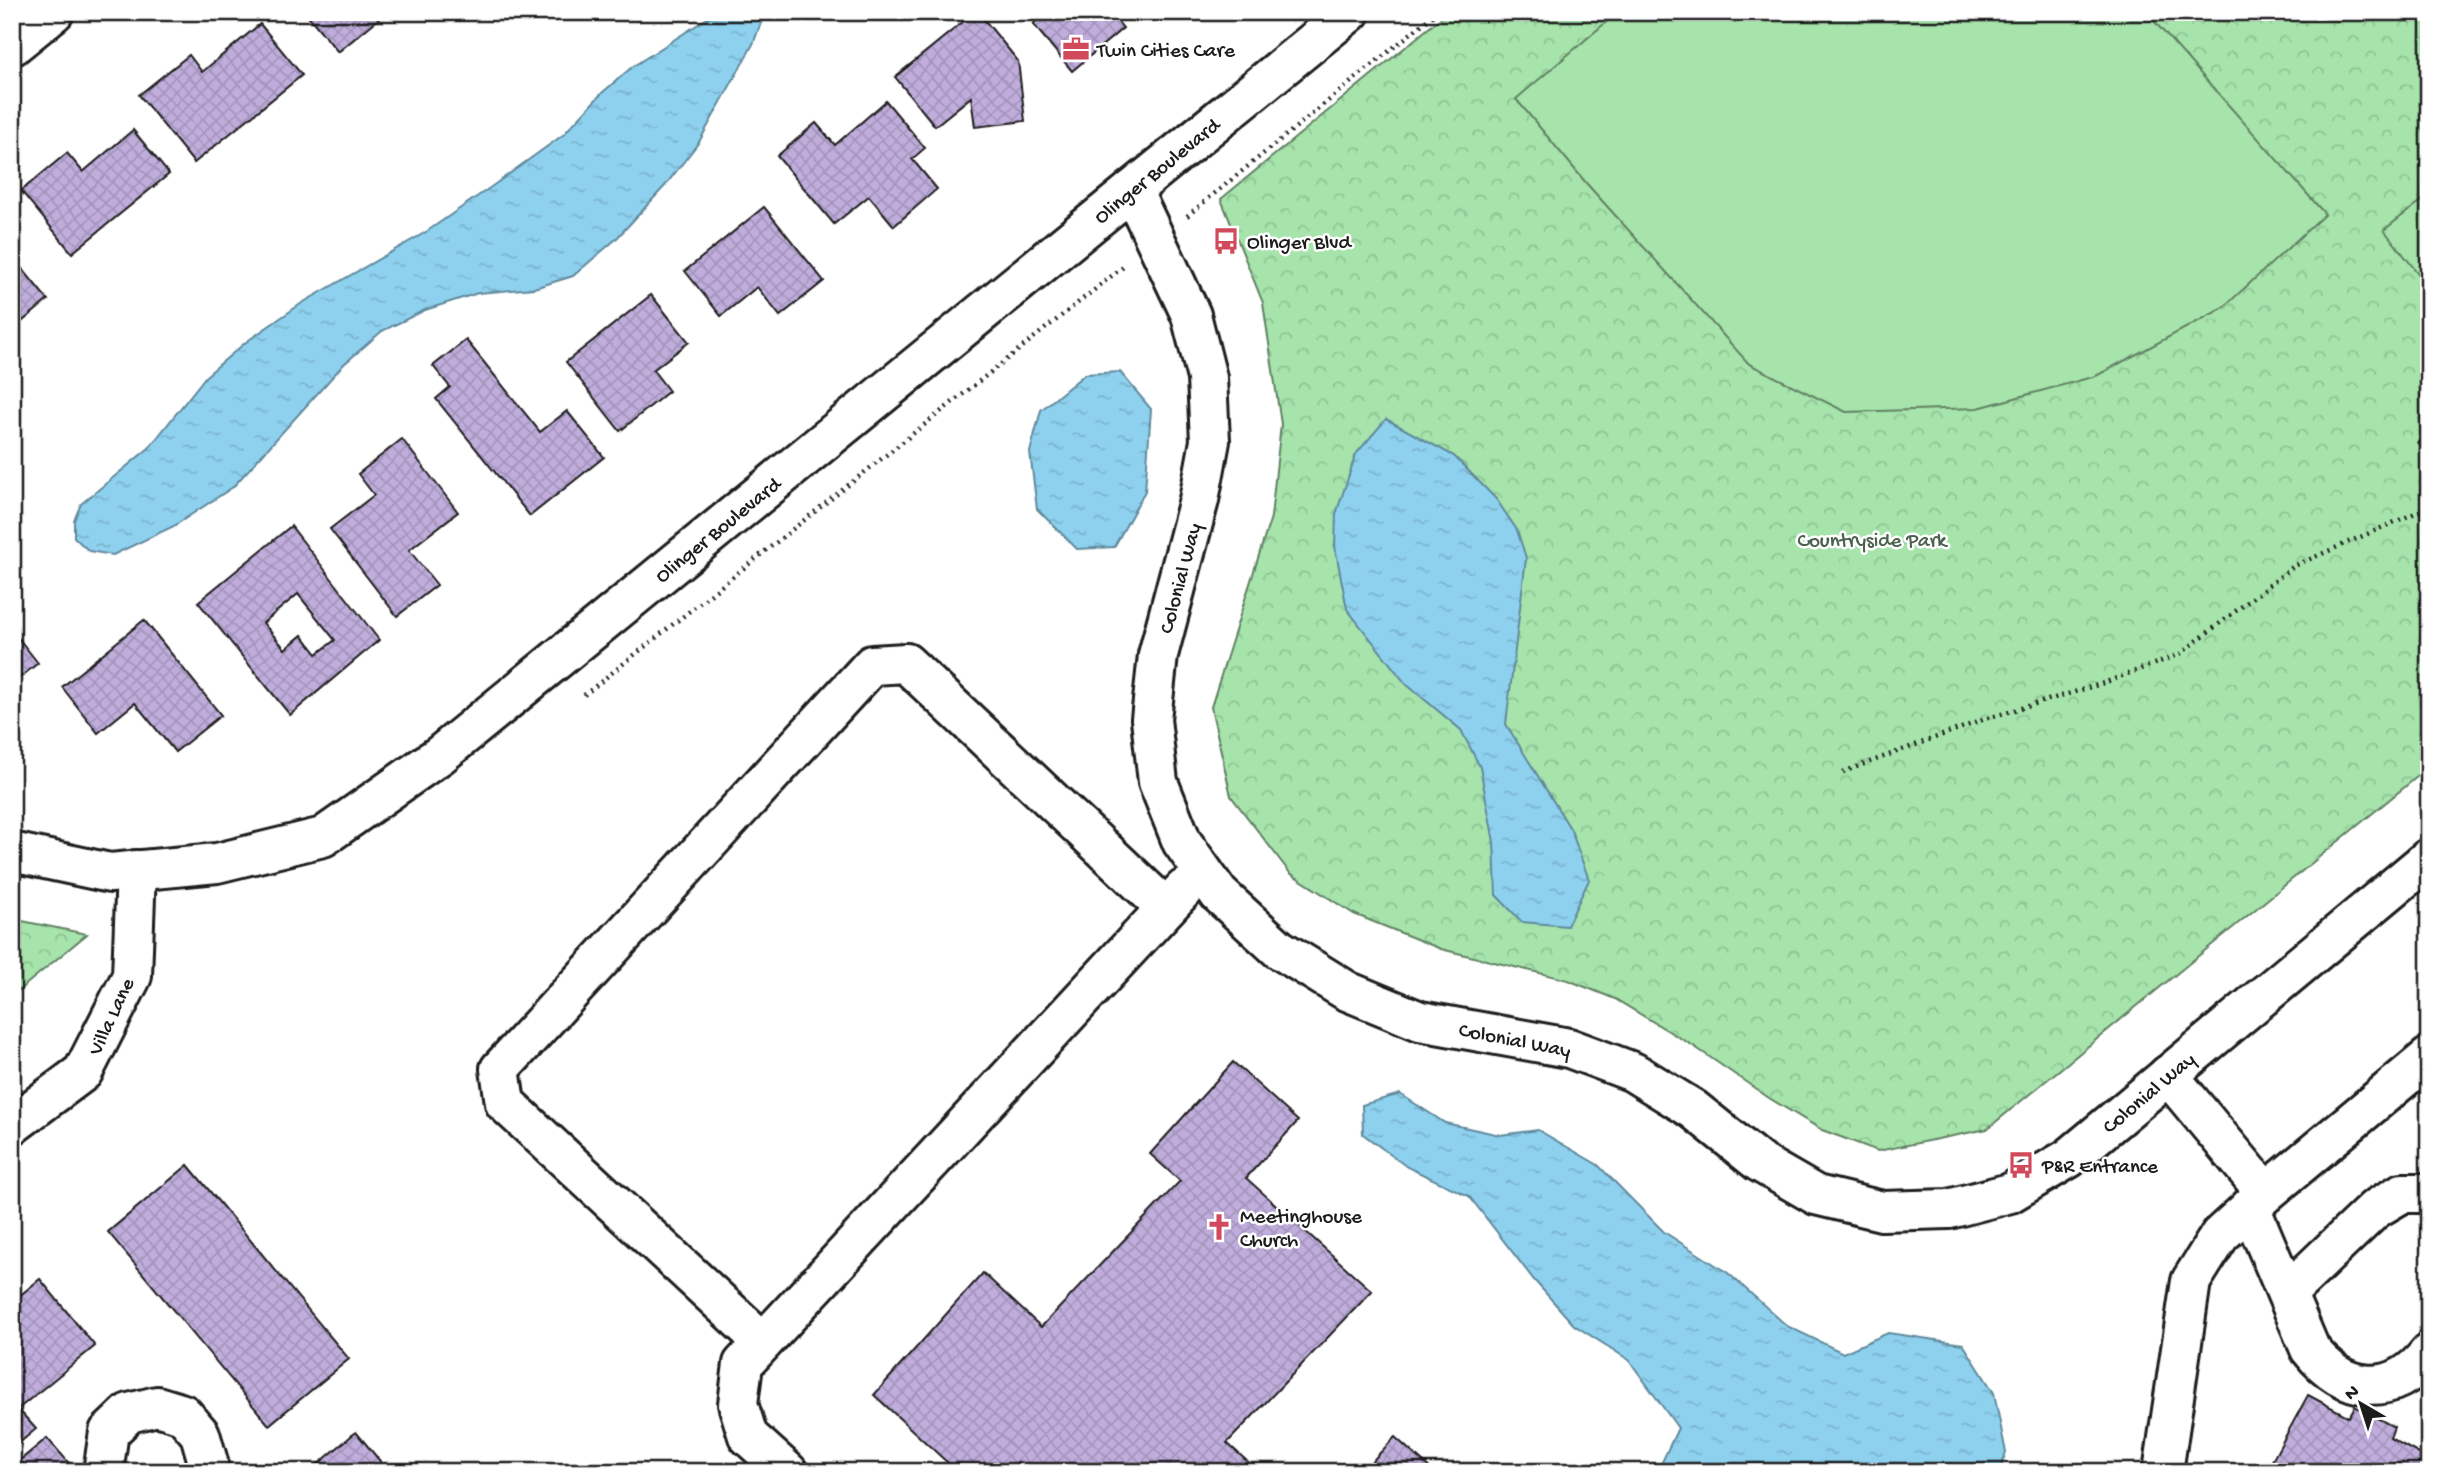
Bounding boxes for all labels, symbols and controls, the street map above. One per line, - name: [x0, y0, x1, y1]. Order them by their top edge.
- office icon: Twin Cities Care: [1061, 34, 1091, 64]
- place label: Twin Cities Care: [1096, 40, 1236, 65]
- street label: Olinger Boulevard: [1090, 113, 1227, 231]
- bus stop icon: Olinger Blvd: [1211, 226, 1241, 256]
- place label: Olinger Blvd: [1247, 232, 1353, 257]
- street label: Olinger Boulevard: [651, 472, 788, 590]
- street label: Colonial Way: [1156, 521, 1209, 637]
- park label: Countryside Park: [1798, 530, 1949, 555]
- street label: Villa Lane: [84, 974, 142, 1061]
- street label: Colonial Way: [1456, 1019, 1572, 1066]
- street label: Colonial Way: [2099, 1049, 2202, 1141]
- bus stop icon: P&R Entrance: [2006, 1150, 2036, 1180]
- place label: P&R Entrance: [2041, 1156, 2159, 1181]
- place label: Meetinghouse Church: [1240, 1206, 1363, 1255]
- church icon: Meetinghouse Church: [1204, 1212, 1234, 1242]
- north arrow: [2326, 1368, 2396, 1438]
- text: N: [2340, 1381, 2365, 1406]

